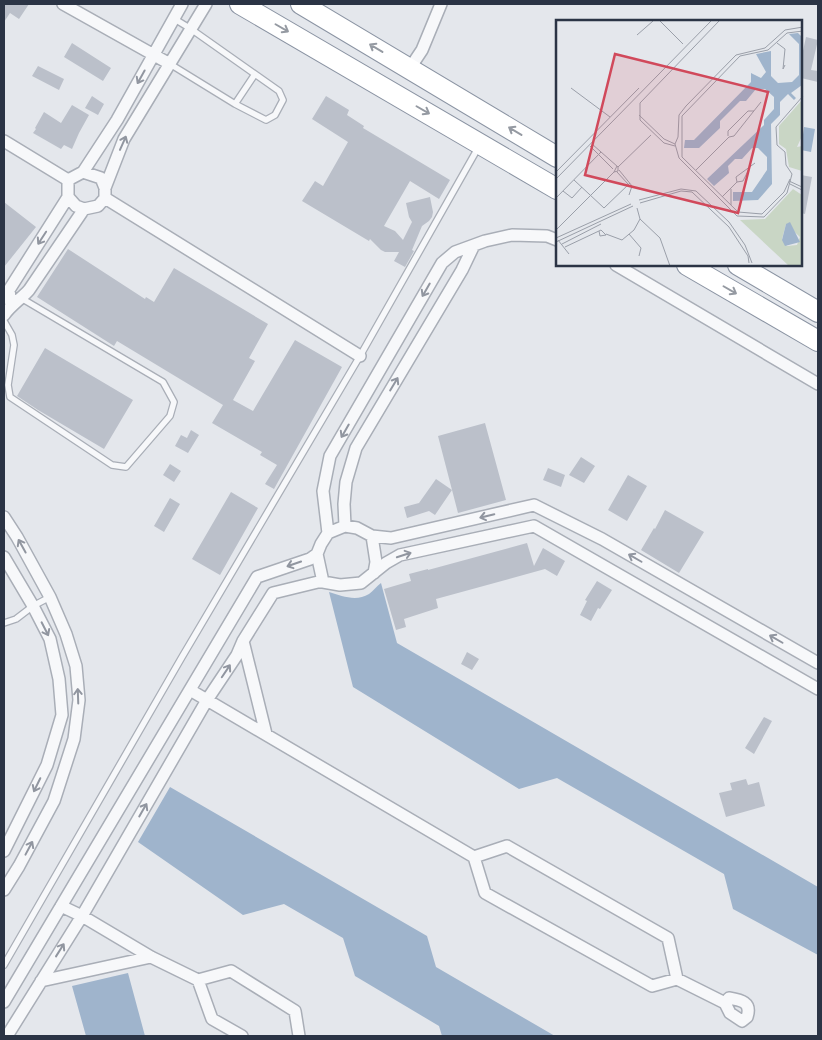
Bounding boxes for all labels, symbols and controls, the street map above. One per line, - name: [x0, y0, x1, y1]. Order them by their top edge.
- inset map: [556, 20, 802, 266]
- one-way arrow: [275, 24, 289, 34]
- one-way arrow: [368, 43, 383, 53]
- one-way arrow: [136, 69, 146, 84]
- one-way arrow: [415, 106, 429, 116]
- one-way arrow: [509, 126, 523, 136]
- one-way arrow: [119, 136, 129, 151]
- one-way arrow: [37, 231, 47, 245]
- one-way arrow: [421, 282, 431, 296]
- one-way arrow: [722, 285, 736, 295]
- one-way arrow: [390, 377, 400, 392]
- one-way arrow: [339, 423, 349, 437]
- one-way arrow: [479, 512, 495, 521]
- one-way arrow: [16, 539, 26, 553]
- one-way arrow: [396, 549, 412, 559]
- one-way arrow: [628, 553, 643, 562]
- one-way arrow: [286, 560, 302, 570]
- one-way arrow: [41, 622, 51, 637]
- one-way arrow: [769, 633, 784, 643]
- one-way arrow: [221, 664, 231, 678]
- one-way arrow: [73, 688, 83, 704]
- one-way arrow: [32, 777, 41, 792]
- one-way arrow: [138, 803, 148, 818]
- one-way arrow: [24, 841, 34, 856]
- one-way arrow: [56, 944, 66, 958]

